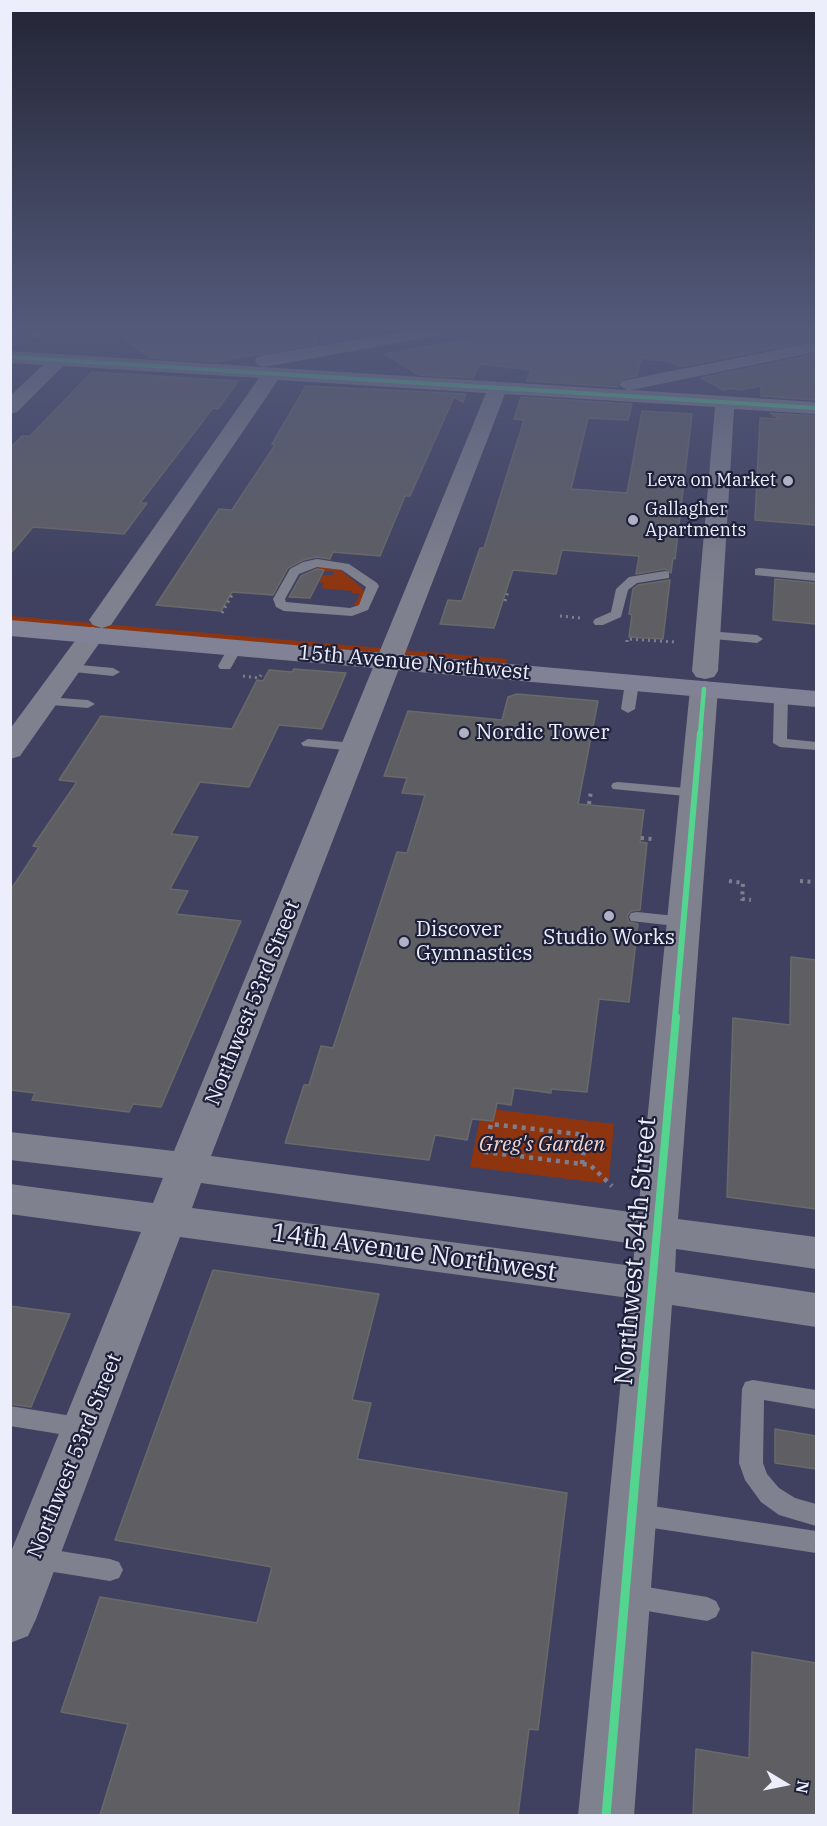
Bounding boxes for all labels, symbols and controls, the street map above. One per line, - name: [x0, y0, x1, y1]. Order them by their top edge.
- place label: Leva on Market: [647, 470, 776, 492]
- marker: Leva on Market: [781, 474, 795, 488]
- place label: Gallagher Apartments: [645, 499, 746, 542]
- marker: Gallagher Apartments: [626, 513, 640, 527]
- street label: 15th Avenue Northwest: [297, 640, 531, 686]
- place label: Nordic Tower: [476, 720, 610, 746]
- marker: Nordic Tower: [457, 726, 471, 740]
- street label: Northwest 53rd Street: [200, 897, 306, 1109]
- marker: Studio Works: [602, 909, 616, 923]
- place label: Discover Gymnastics: [416, 917, 532, 967]
- place label: Studio Works: [543, 925, 675, 951]
- marker: Discover Gymnastics: [397, 935, 411, 949]
- street label: Northwest 54th Street: [609, 1116, 663, 1386]
- park label: Greg's Garden: [479, 1132, 605, 1158]
- street label: 14th Avenue Northwest: [270, 1218, 558, 1288]
- street label: Northwest 53rd Street: [22, 1350, 128, 1562]
- north arrow: [755, 1754, 815, 1814]
- text: N: [792, 1779, 814, 1795]

